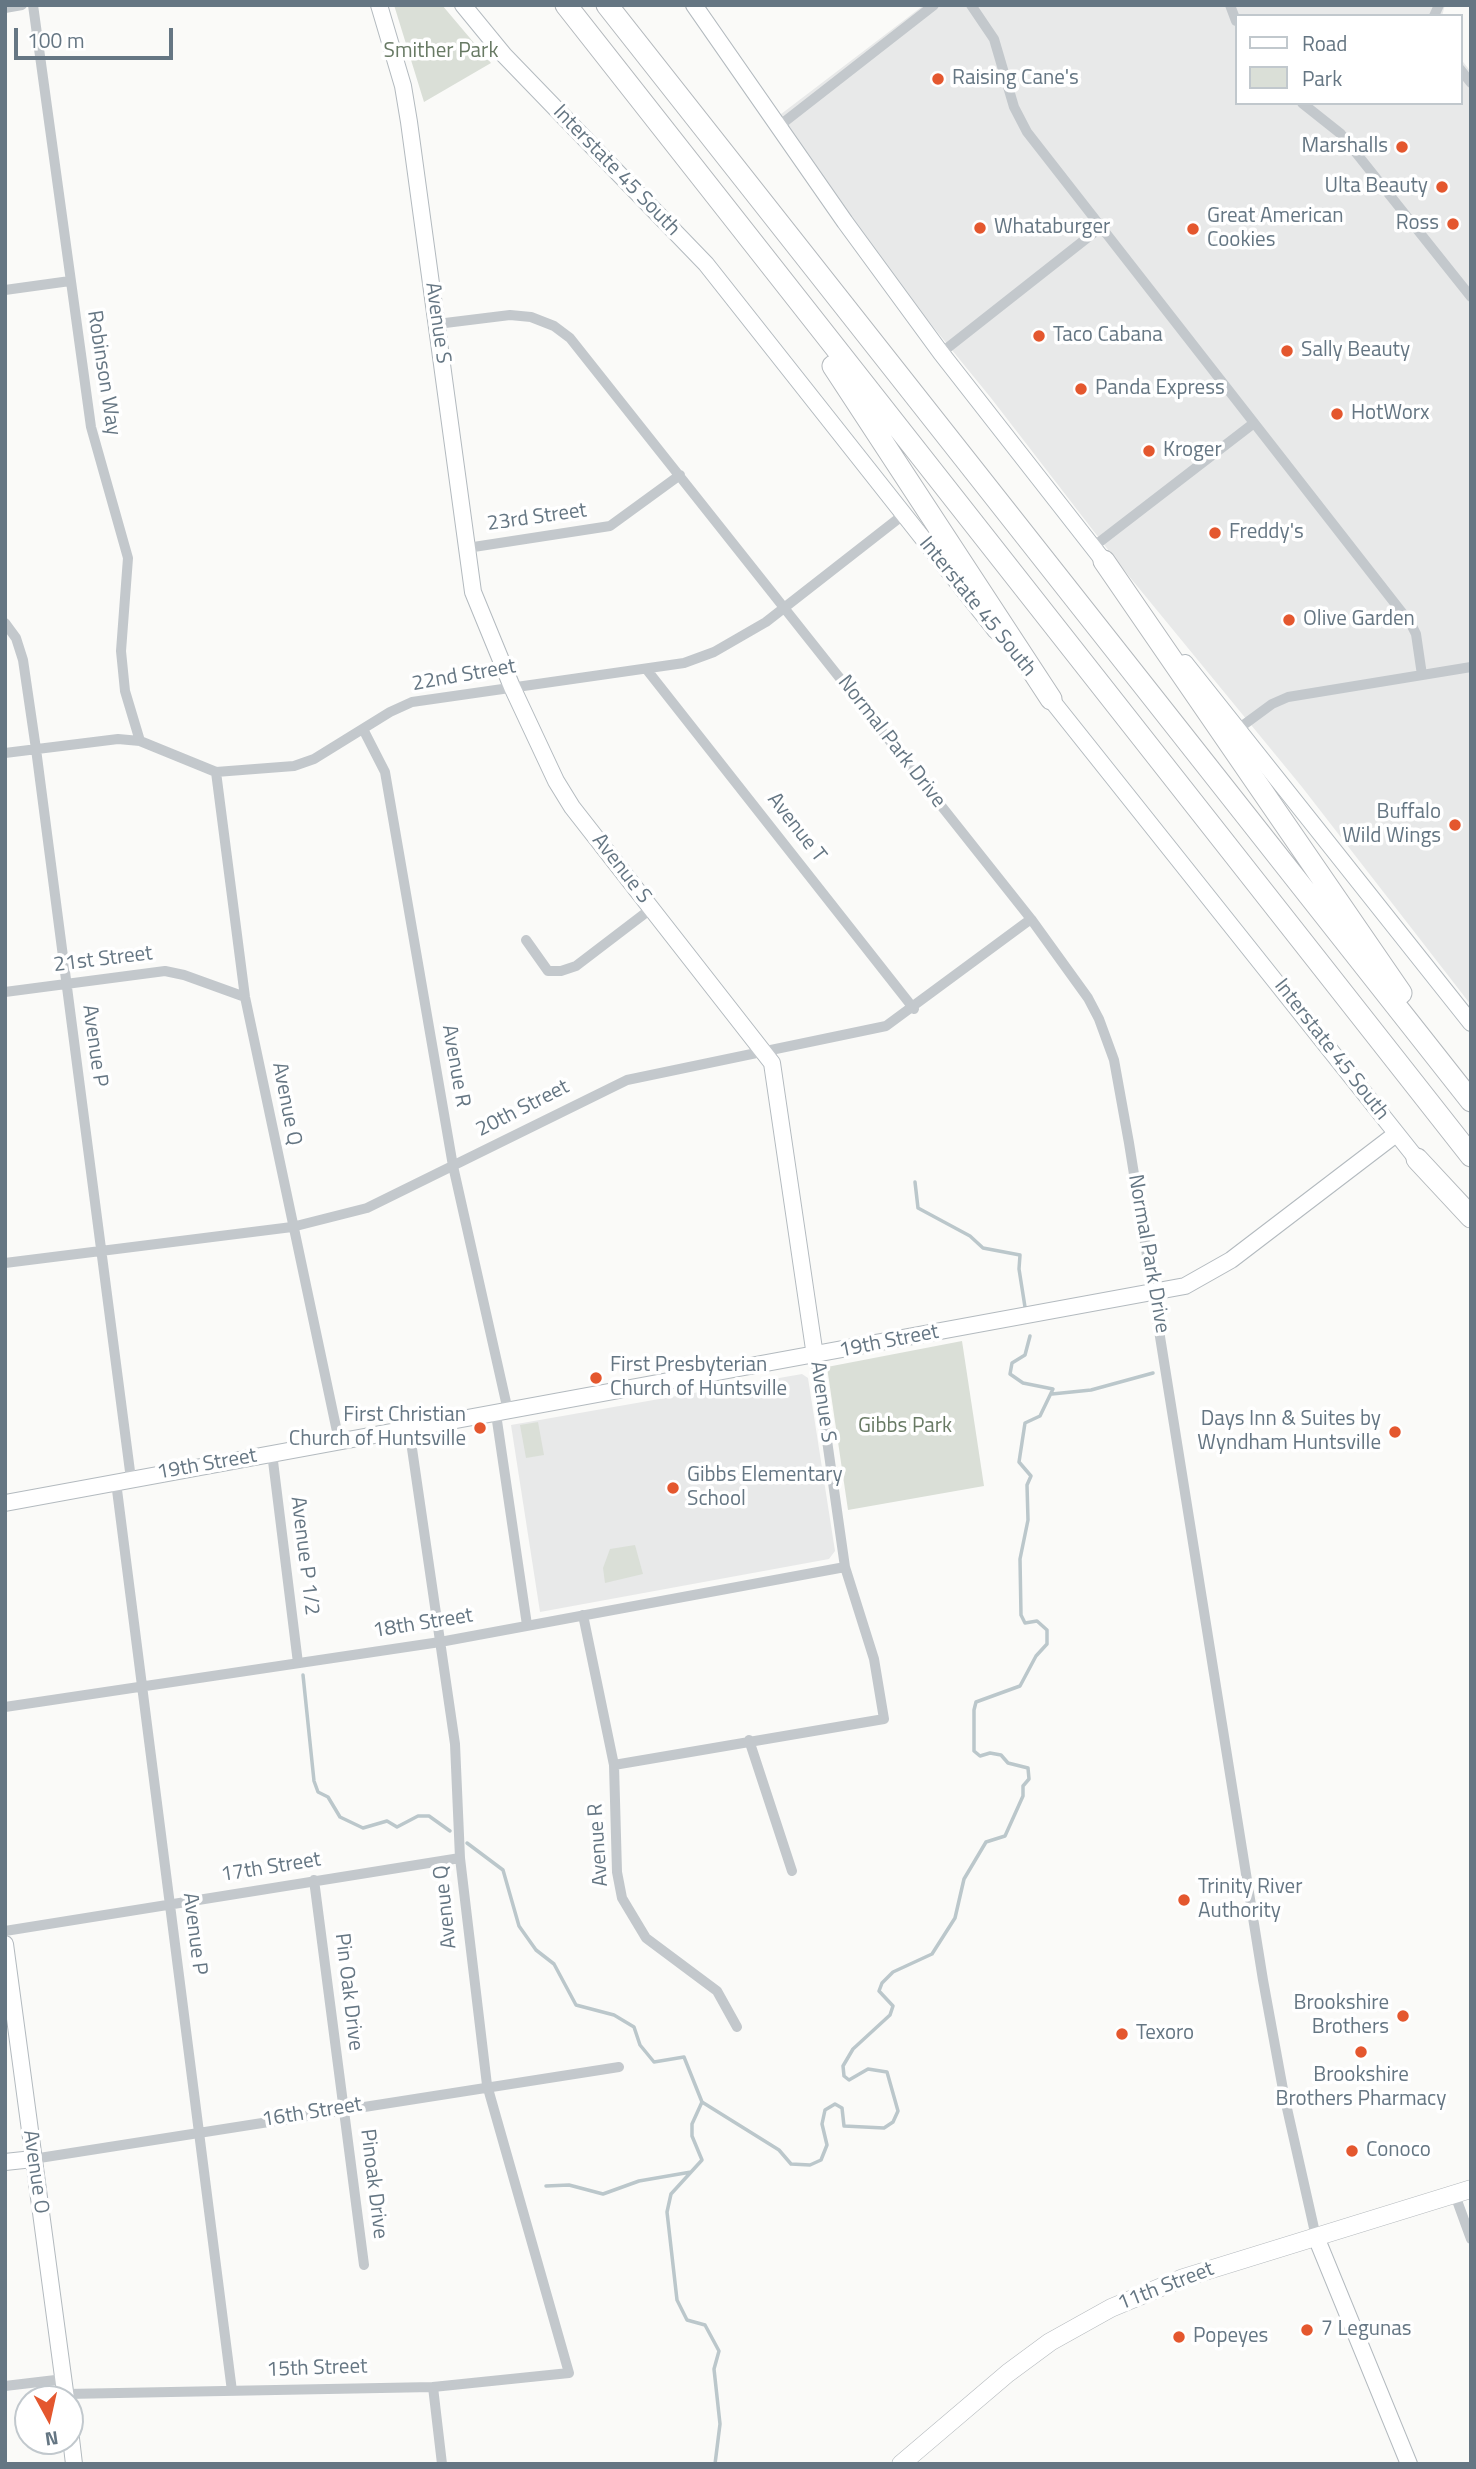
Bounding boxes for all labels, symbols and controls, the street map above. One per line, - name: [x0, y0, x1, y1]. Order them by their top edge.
- scale bar: [18, 14, 177, 58]
- legend: [1234, 14, 1462, 105]
- text: 100 m: [27, 24, 84, 56]
- text: Road: [1302, 27, 1347, 59]
- park label: Smither Park: [384, 39, 498, 65]
- text: Park: [1302, 62, 1342, 94]
- place label: Raising Cane's: [952, 66, 1079, 92]
- marker: Raising Cane's: [930, 71, 946, 87]
- street label: Interstate 45 South: [547, 100, 685, 242]
- place label: Marshalls: [1302, 134, 1388, 160]
- marker: Marshalls: [1394, 139, 1410, 155]
- place label: Ulta Beauty: [1324, 174, 1428, 200]
- marker: Ulta Beauty: [1434, 179, 1450, 195]
- place label: Great American Cookies: [1207, 204, 1344, 254]
- place label: Ross: [1396, 211, 1439, 237]
- place label: Whataburger: [994, 215, 1110, 241]
- marker: Ross: [1445, 216, 1461, 232]
- marker: Whataburger: [972, 220, 988, 236]
- marker: Great American Cookies: [1185, 221, 1201, 237]
- street label: Avenue S: [419, 281, 455, 365]
- street label: Robinson Way: [81, 309, 125, 437]
- place label: Taco Cabana: [1053, 323, 1163, 349]
- marker: Taco Cabana: [1031, 328, 1047, 344]
- place label: Sally Beauty: [1301, 338, 1410, 364]
- marker: Sally Beauty: [1279, 343, 1295, 359]
- place label: Panda Express: [1095, 376, 1225, 402]
- marker: Panda Express: [1073, 381, 1089, 397]
- place label: HotWorx: [1351, 401, 1429, 427]
- marker: HotWorx: [1329, 406, 1345, 422]
- place label: Kroger: [1163, 438, 1222, 464]
- marker: Kroger: [1141, 443, 1157, 459]
- street label: 23rd Street: [486, 499, 588, 537]
- place label: Freddy's: [1229, 520, 1304, 546]
- marker: Freddy's: [1207, 525, 1223, 541]
- street label: Interstate 45 South: [913, 532, 1041, 682]
- place label: Olive Garden: [1303, 607, 1415, 633]
- marker: Olive Garden: [1281, 612, 1297, 628]
- street label: 22nd Street: [410, 655, 518, 697]
- street label: Normal Park Drive: [832, 671, 950, 813]
- street label: Avenue T: [761, 788, 831, 868]
- place label: Buffalo Wild Wings: [1342, 800, 1441, 850]
- marker: Buffalo Wild Wings: [1447, 817, 1463, 833]
- street label: Avenue S: [586, 829, 656, 909]
- street label: 21st Street: [52, 941, 154, 979]
- street label: Interstate 45 South: [1268, 974, 1394, 1126]
- street label: Avenue P: [76, 1003, 112, 1089]
- street label: Avenue R: [435, 1023, 475, 1109]
- street label: Avenue Q: [266, 1060, 306, 1148]
- street label: 20th Street: [472, 1075, 574, 1143]
- street label: Normal Park Drive: [1122, 1173, 1174, 1335]
- street label: 19th Street: [837, 1320, 941, 1364]
- place label: First Presbyterian Church of Huntsville: [610, 1353, 787, 1403]
- street label: Avenue S: [804, 1360, 840, 1444]
- marker: First Presbyterian Church of Huntsville: [588, 1370, 604, 1386]
- place label: First Christian Church of Huntsville: [289, 1403, 466, 1453]
- place label: Days Inn & Suites by Wyndham Huntsville: [1197, 1407, 1381, 1457]
- park label: Gibbs Park: [858, 1414, 952, 1440]
- marker: First Christian Church of Huntsville: [472, 1420, 488, 1436]
- marker: Days Inn & Suites by Wyndham Huntsville: [1387, 1424, 1403, 1440]
- street label: 19th Street: [155, 1444, 259, 1486]
- place label: Gibbs Elementary School: [687, 1463, 843, 1513]
- marker: Gibbs Elementary School: [665, 1480, 681, 1496]
- street label: Avenue P 1/2: [284, 1495, 324, 1617]
- street label: 18th Street: [371, 1604, 475, 1644]
- street label: Avenue R: [584, 1803, 614, 1887]
- street label: 17th Street: [219, 1848, 323, 1888]
- street label: Avenue Q: [429, 1864, 463, 1950]
- place label: Trinity River Authority: [1198, 1875, 1302, 1925]
- street label: Avenue P: [176, 1891, 212, 1977]
- marker: Trinity River Authority: [1176, 1892, 1192, 1908]
- street label: Pin Oak Drive: [328, 1932, 368, 2052]
- place label: Brookshire Brothers: [1293, 1991, 1389, 2041]
- marker: Brookshire Brothers: [1395, 2008, 1411, 2024]
- place label: Texoro: [1136, 2021, 1194, 2047]
- marker: Texoro: [1114, 2026, 1130, 2042]
- marker: Brookshire Brothers Pharmacy: [1353, 2044, 1369, 2060]
- place label: Brookshire Brothers Pharmacy: [1276, 2063, 1446, 2113]
- street label: 16th Street: [260, 2093, 364, 2133]
- street label: Pinoak Drive: [354, 2128, 392, 2240]
- street label: Avenue O: [17, 2129, 53, 2215]
- place label: Conoco: [1366, 2138, 1431, 2164]
- marker: Conoco: [1344, 2143, 1360, 2159]
- street label: 11th Street: [1114, 2257, 1218, 2317]
- place label: 7 Legunas: [1321, 2317, 1411, 2343]
- marker: 7 Legunas: [1299, 2322, 1315, 2338]
- place label: Popeyes: [1193, 2324, 1268, 2350]
- marker: Popeyes: [1171, 2329, 1187, 2345]
- street label: 15th Street: [266, 2355, 368, 2383]
- north arrow: [14, 2385, 84, 2455]
- text: N: [43, 2424, 60, 2455]

